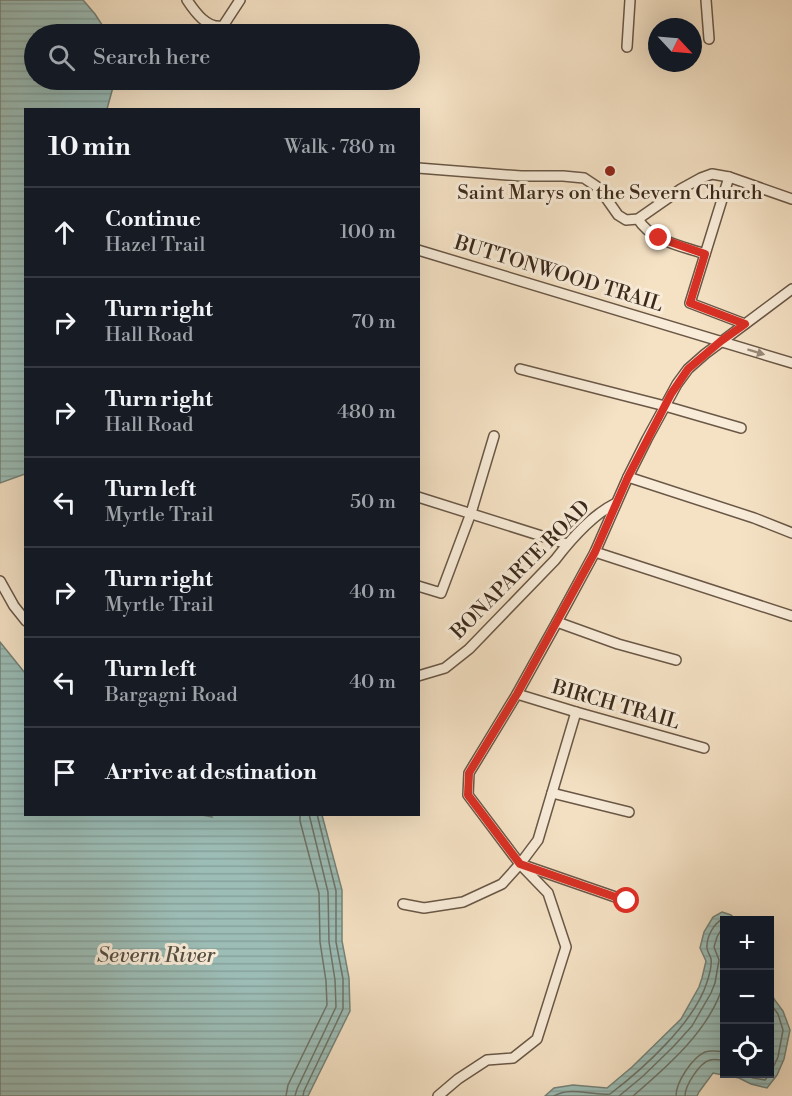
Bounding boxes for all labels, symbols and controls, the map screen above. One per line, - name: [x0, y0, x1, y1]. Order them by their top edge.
- north arrow: [648, 18, 702, 72]
- search box: [24, 24, 420, 90]
- icon: search: [45, 41, 78, 74]
- text: Search here: [93, 44, 210, 71]
- text: 10 min: [48, 131, 131, 163]
- text: Walk · 780 m: [284, 135, 396, 160]
- marker: Saint Marys on the Severn Church: [603, 164, 617, 178]
- place label: Saint Marys on the Severn Church: [457, 181, 763, 206]
- text: Continue: [105, 206, 201, 233]
- icon: ahead: [48, 216, 81, 249]
- text: 100 m: [340, 220, 396, 245]
- route end: [645, 224, 671, 250]
- street label: BUTTONWOOD TRAIL: [450, 230, 666, 318]
- text: Hazel Trail: [105, 233, 205, 258]
- text: Turn right: [105, 296, 213, 323]
- icon: right: [48, 306, 81, 339]
- text: 70 m: [352, 310, 396, 335]
- text: Hall Road: [105, 323, 193, 348]
- one-way arrow: [747, 348, 765, 357]
- text: Turn right: [105, 386, 213, 413]
- icon: right: [48, 396, 81, 429]
- text: 480 m: [337, 400, 396, 425]
- text: Hall Road: [105, 413, 193, 438]
- text: Turn left: [105, 476, 196, 503]
- icon: left: [48, 486, 81, 519]
- text: 50 m: [350, 490, 396, 515]
- street label: BONAPARTE ROAD: [446, 495, 596, 646]
- text: Myrtle Trail: [105, 503, 213, 528]
- text: Turn right: [105, 566, 213, 593]
- icon: right: [48, 576, 81, 609]
- text: 40 m: [349, 580, 396, 605]
- text: Myrtle Trail: [105, 593, 213, 618]
- text: Turn left: [105, 656, 196, 683]
- icon: left: [48, 666, 81, 699]
- text: 40 m: [349, 670, 396, 695]
- street label: BIRCH TRAIL: [548, 675, 682, 736]
- text: Bargagni Road: [105, 683, 238, 708]
- icon: arrive: [48, 756, 81, 789]
- text: Arrive at destination: [105, 759, 317, 786]
- route start: [613, 887, 639, 913]
- map controls: [720, 916, 774, 1078]
- button: +: [720, 916, 774, 970]
- water label: Severn River: [97, 943, 216, 969]
- button: −: [720, 970, 774, 1024]
- button: locate: [720, 1024, 774, 1078]

